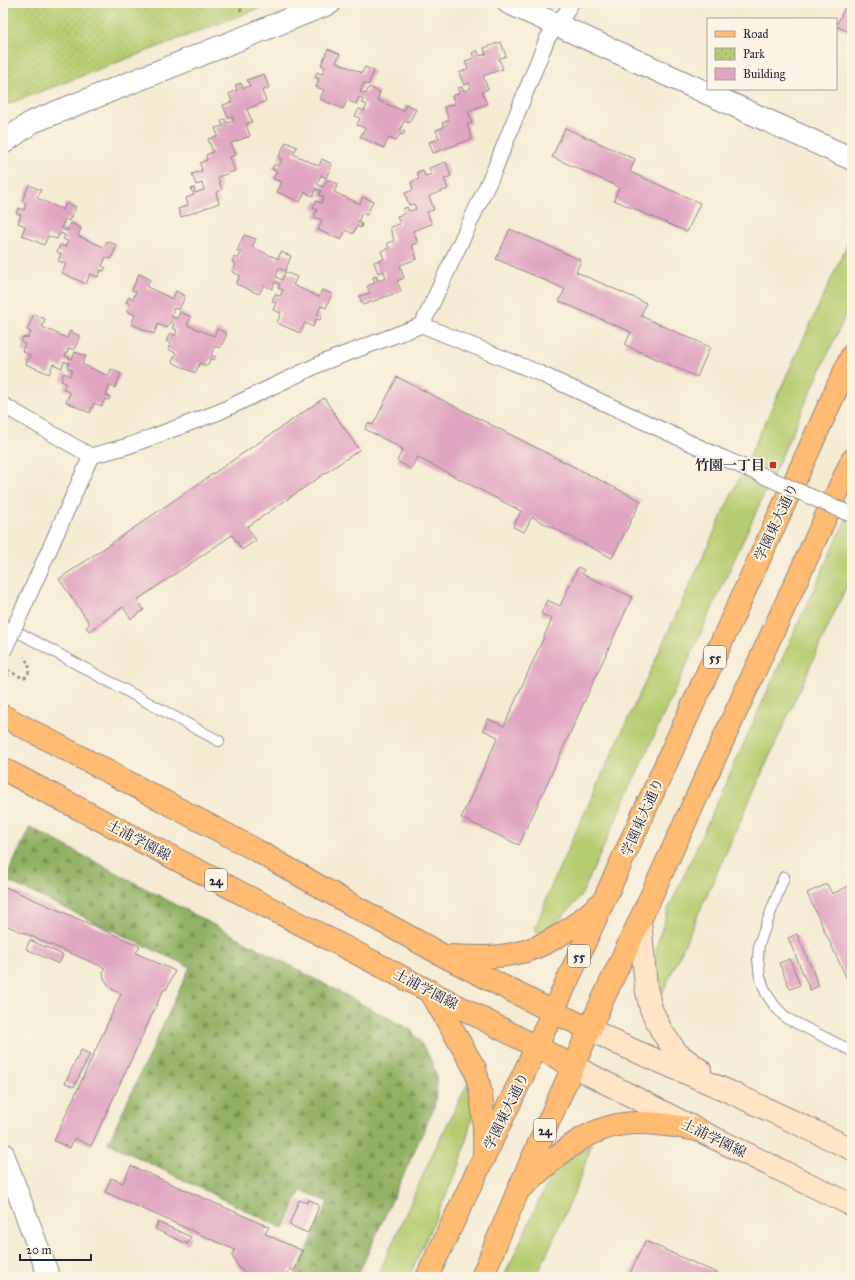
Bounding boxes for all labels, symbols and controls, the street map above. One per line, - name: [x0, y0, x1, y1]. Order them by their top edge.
- legend: [707, 18, 837, 90]
- text: Road: [743, 27, 769, 41]
- text: Park: [743, 47, 765, 61]
- text: Building: [743, 67, 786, 82]
- place label: 竹園一丁目: [695, 457, 765, 474]
- marker: 竹園一丁目: [768, 460, 778, 470]
- street label: 学園東大通り: [751, 481, 802, 564]
- road number: 55: [704, 646, 726, 668]
- street label: 学園東大通り: [618, 775, 667, 859]
- street label: 土浦学園線: [104, 817, 174, 864]
- road number: 24: [205, 869, 227, 891]
- road number: 55: [568, 945, 590, 967]
- street label: 土浦学園線: [391, 966, 461, 1013]
- street label: 学園東大通り: [480, 1070, 533, 1153]
- street label: 土浦学園線: [679, 1115, 749, 1161]
- road number: 24: [534, 1119, 556, 1141]
- scale bar: [20, 1236, 91, 1262]
- text: 20 m: [26, 1243, 52, 1257]

